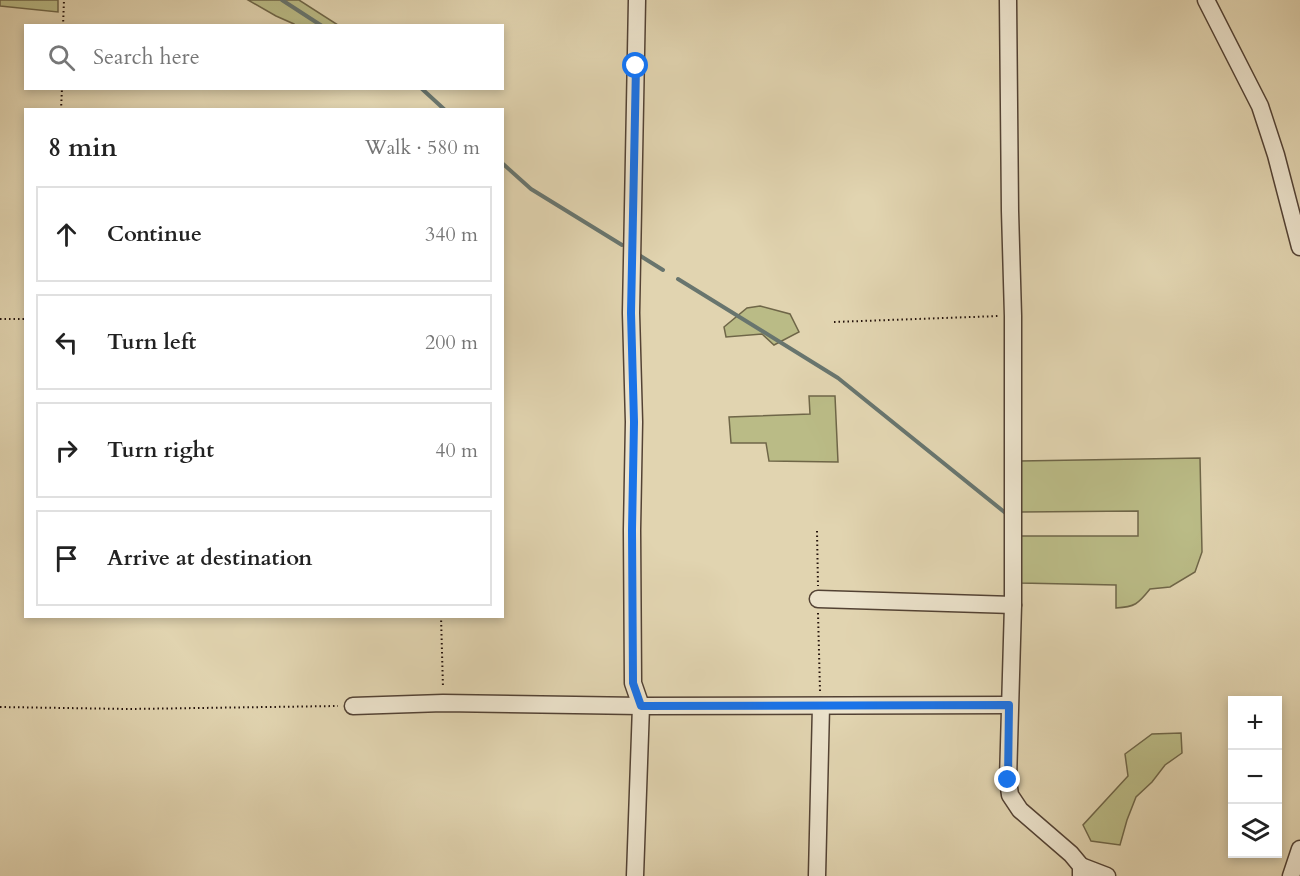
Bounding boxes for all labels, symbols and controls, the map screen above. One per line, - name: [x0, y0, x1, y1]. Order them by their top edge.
- search box: [24, 24, 504, 90]
- icon: search: [45, 41, 78, 74]
- text: Search here: [93, 42, 200, 72]
- route start: [622, 52, 648, 78]
- text: 8 min: [48, 130, 117, 165]
- text: Walk · 580 m: [365, 134, 480, 161]
- icon: ahead: [50, 218, 83, 251]
- text: Continue: [107, 219, 202, 249]
- text: 340 m: [425, 221, 478, 248]
- icon: left: [50, 326, 83, 359]
- text: Turn left: [107, 327, 196, 357]
- text: 200 m: [425, 329, 478, 356]
- icon: right: [50, 434, 83, 467]
- text: Turn right: [107, 435, 214, 465]
- text: 40 m: [435, 437, 478, 464]
- icon: arrive: [50, 542, 83, 575]
- text: Arrive at destination: [107, 543, 312, 573]
- map controls: [1228, 696, 1282, 858]
- button: +: [1228, 696, 1282, 750]
- button: −: [1228, 750, 1282, 804]
- route end: [994, 766, 1020, 792]
- button: layers: [1228, 804, 1282, 858]

